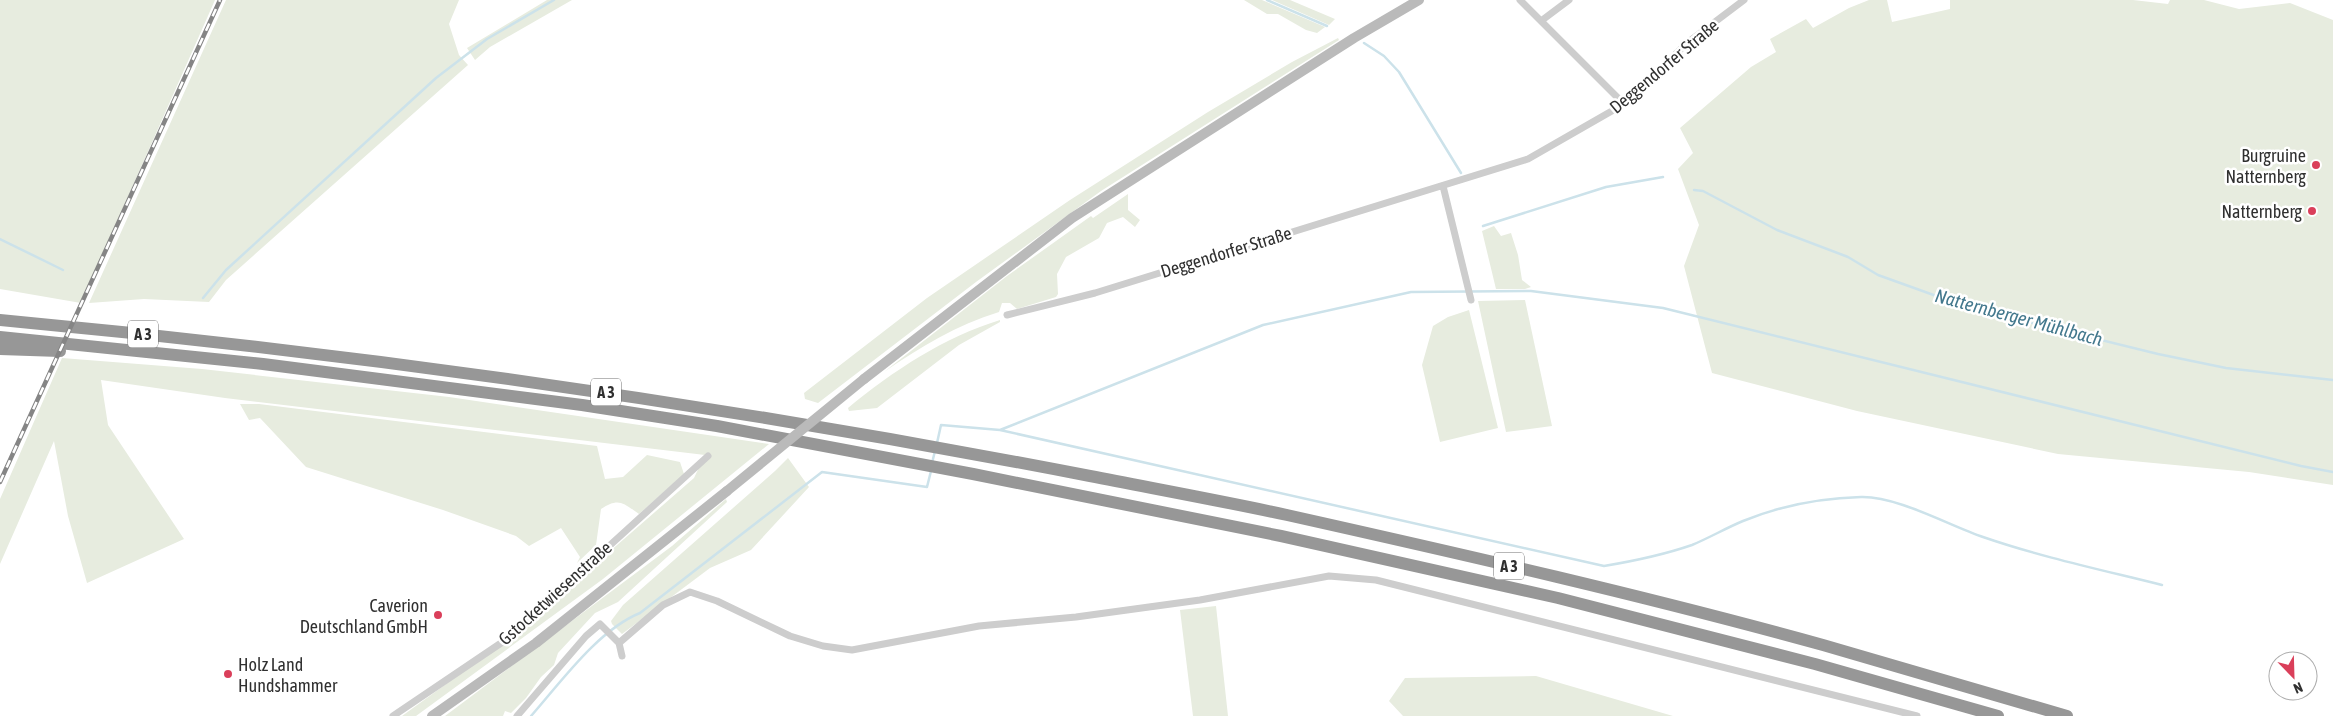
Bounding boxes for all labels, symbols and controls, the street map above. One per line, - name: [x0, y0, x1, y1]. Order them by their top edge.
- street label: Deggendorfer Straße: [1605, 14, 1723, 118]
- place label: Burgruine Natternberg: [2225, 145, 2306, 187]
- marker: Burgruine Natternberg: [2310, 159, 2322, 171]
- place label: Natternberg: [2221, 201, 2302, 222]
- marker: Natternberg: [2306, 205, 2318, 217]
- street label: Deggendorfer Straße: [1158, 222, 1294, 282]
- water label: Natternberger Mühlbach: [1933, 284, 2105, 350]
- road number: A 3: [128, 320, 158, 348]
- road number: A 3: [591, 378, 621, 406]
- street label: Gstocketwiesenstraße: [494, 537, 616, 649]
- road number: A 3: [1494, 552, 1524, 580]
- place label: Caverion Deutschland GmbH: [300, 595, 428, 637]
- marker: Caverion Deutschland GmbH: [432, 609, 444, 621]
- north arrow: [2268, 651, 2318, 701]
- place label: Holz Land Hundshammer: [238, 654, 338, 696]
- marker: Holz Land Hundshammer: [222, 668, 234, 680]
- text: N: [2291, 679, 2305, 697]

